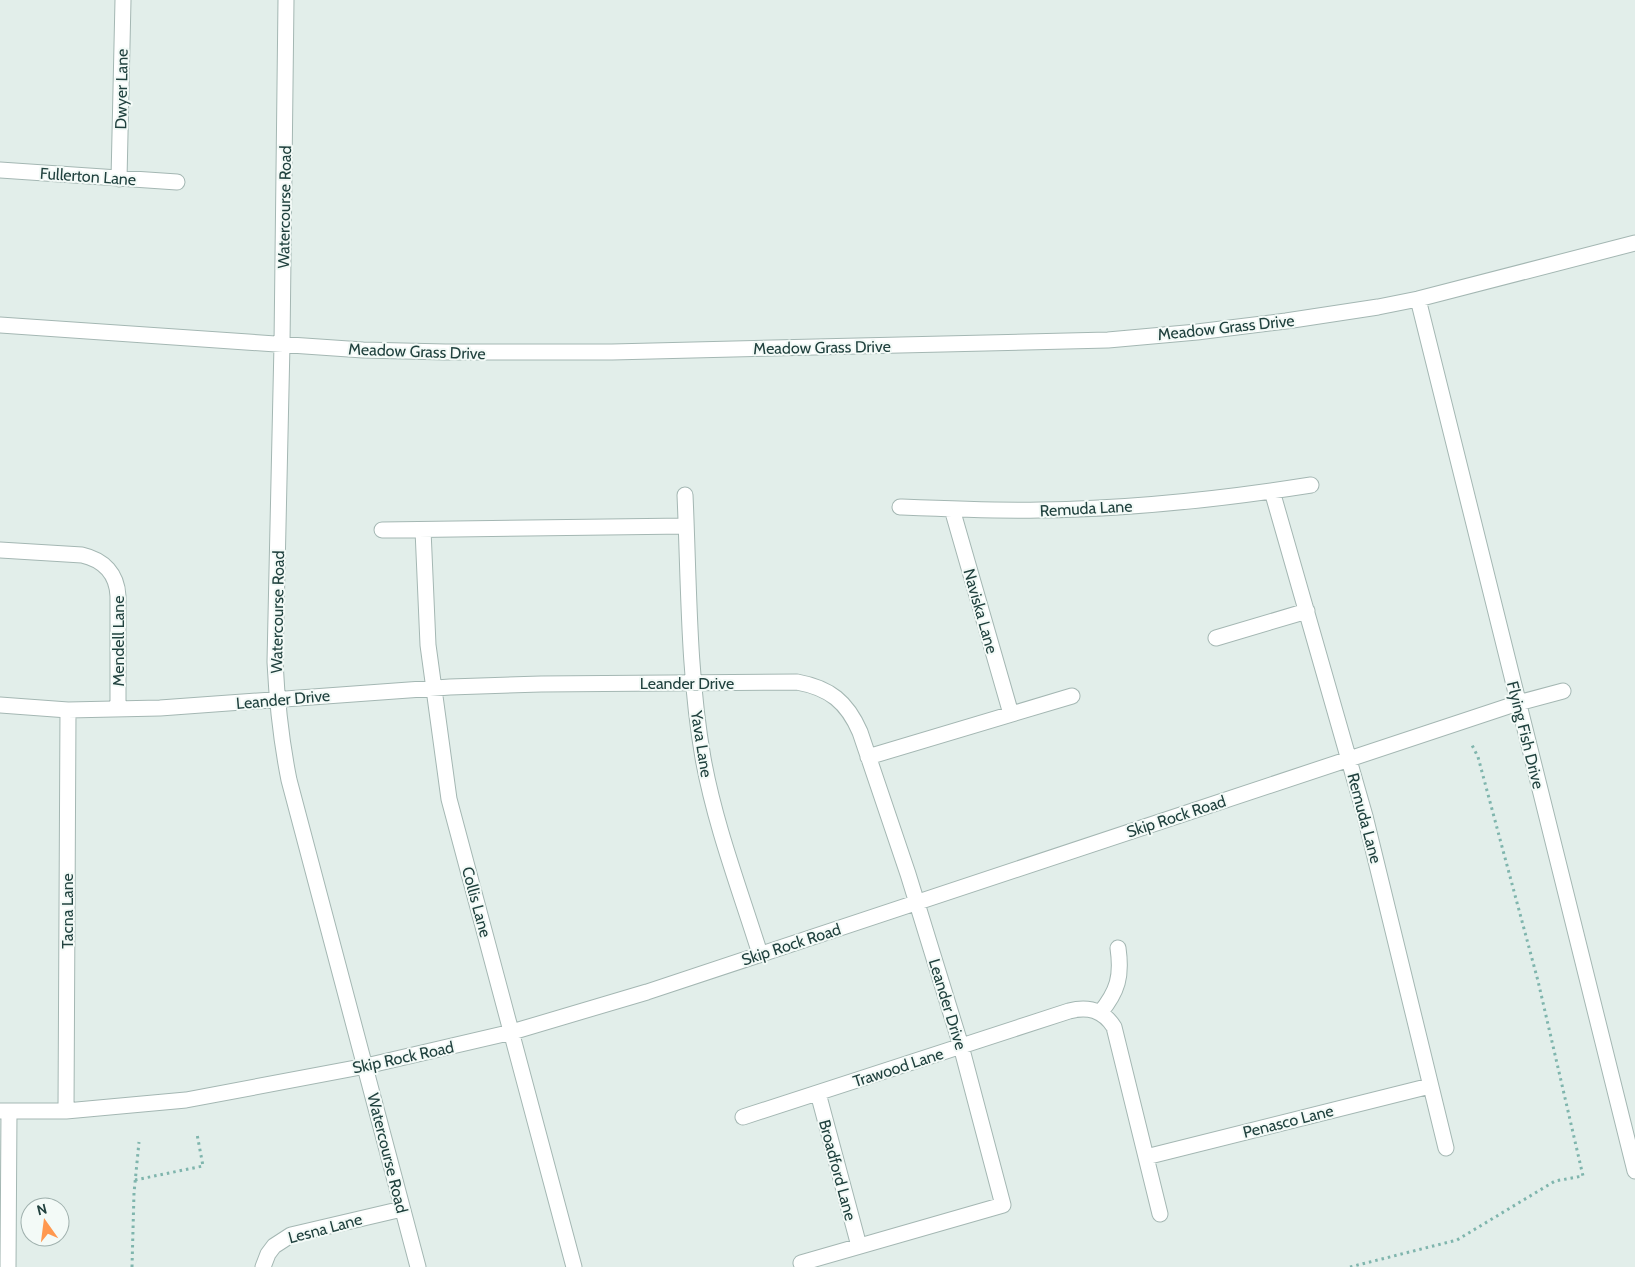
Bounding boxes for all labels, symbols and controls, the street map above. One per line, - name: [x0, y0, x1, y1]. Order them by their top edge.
- street label: Dwyer Lane: [111, 48, 132, 130]
- street label: Watercourse Road: [274, 145, 295, 269]
- street label: Fullerton Lane: [39, 164, 137, 189]
- street label: Meadow Grass Drive: [1157, 311, 1295, 344]
- street label: Meadow Grass Drive: [753, 337, 891, 358]
- street label: Meadow Grass Drive: [348, 340, 486, 363]
- street label: Remuda Lane: [1039, 497, 1133, 520]
- street label: Watercourse Road: [267, 550, 288, 674]
- street label: Naviska Lane: [959, 566, 1002, 656]
- street label: Mendell Lane: [109, 596, 128, 687]
- street label: Leander Drive: [640, 674, 734, 693]
- street label: Flying Fish Drive: [1503, 679, 1548, 791]
- street label: Leander Drive: [235, 686, 331, 713]
- street label: Yava Lane: [687, 708, 716, 779]
- street label: Remuda Lane: [1343, 771, 1386, 865]
- street label: Skip Rock Road: [1124, 791, 1228, 841]
- street label: Collis Lane: [458, 865, 495, 940]
- street label: Tacna Lane: [58, 873, 77, 949]
- street label: Skip Rock Road: [739, 919, 843, 969]
- street label: Leander Drive: [925, 956, 970, 1052]
- street label: Skip Rock Road: [351, 1037, 456, 1078]
- street label: Trawood Lane: [851, 1044, 946, 1091]
- street label: Watercourse Road: [363, 1091, 412, 1215]
- street label: Penasco Lane: [1241, 1101, 1335, 1142]
- street label: Broadford Lane: [815, 1118, 860, 1223]
- north arrow: [20, 1197, 70, 1247]
- text: N: [35, 1199, 49, 1219]
- street label: Lesna Lane: [286, 1210, 364, 1247]

